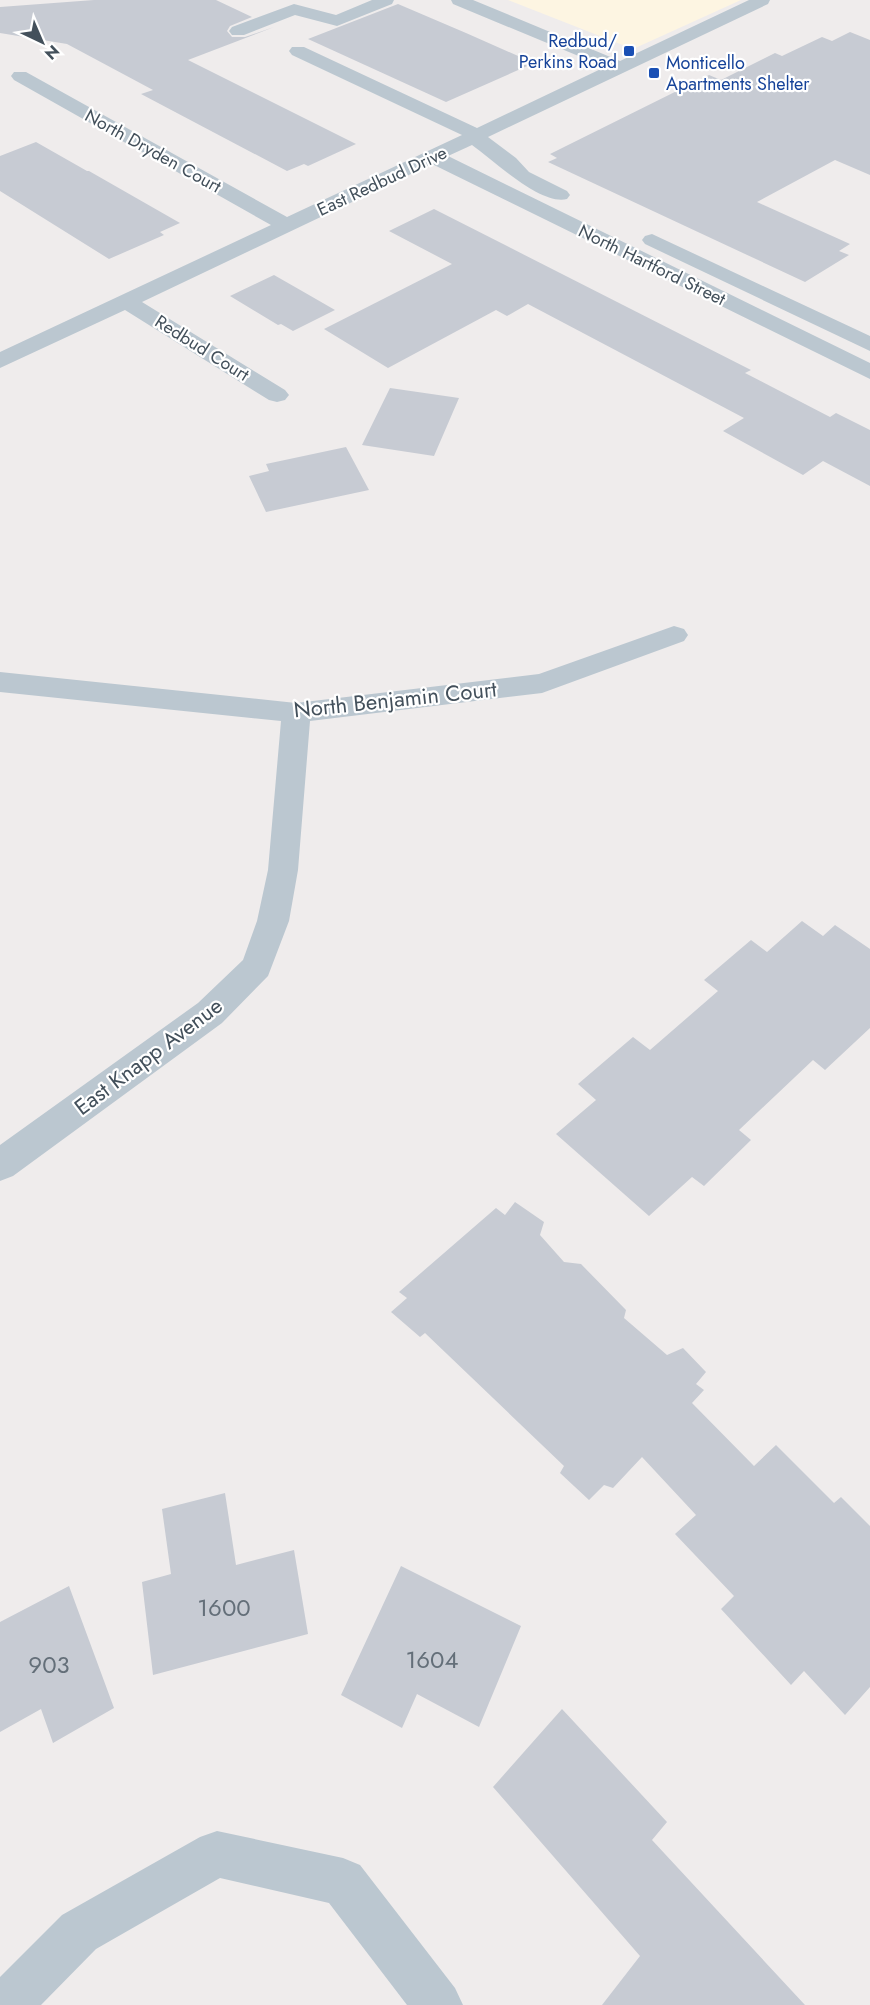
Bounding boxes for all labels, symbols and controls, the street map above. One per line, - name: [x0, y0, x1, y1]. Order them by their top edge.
- north arrow: [12, 12, 72, 72]
- place label: Redbud/ Perkins Road: [519, 28, 617, 75]
- text: N: [40, 40, 65, 65]
- marker: Redbud/ Perkins Road: [622, 44, 636, 58]
- place label: Monticello Apartments Shelter: [666, 50, 810, 97]
- marker: Monticello Apartments Shelter: [647, 66, 661, 80]
- street label: North Dryden Court: [80, 103, 227, 200]
- street label: East Redbud Drive: [313, 140, 451, 222]
- street label: North Hartford Street: [574, 218, 731, 312]
- street label: Redbud Court: [150, 309, 255, 388]
- street label: North Benjamin Court: [292, 672, 499, 726]
- street label: East Knapp Avenue: [67, 990, 229, 1122]
- house number: 1600: [197, 1590, 251, 1625]
- house number: 1604: [405, 1642, 459, 1677]
- house number: 903: [28, 1647, 70, 1682]

